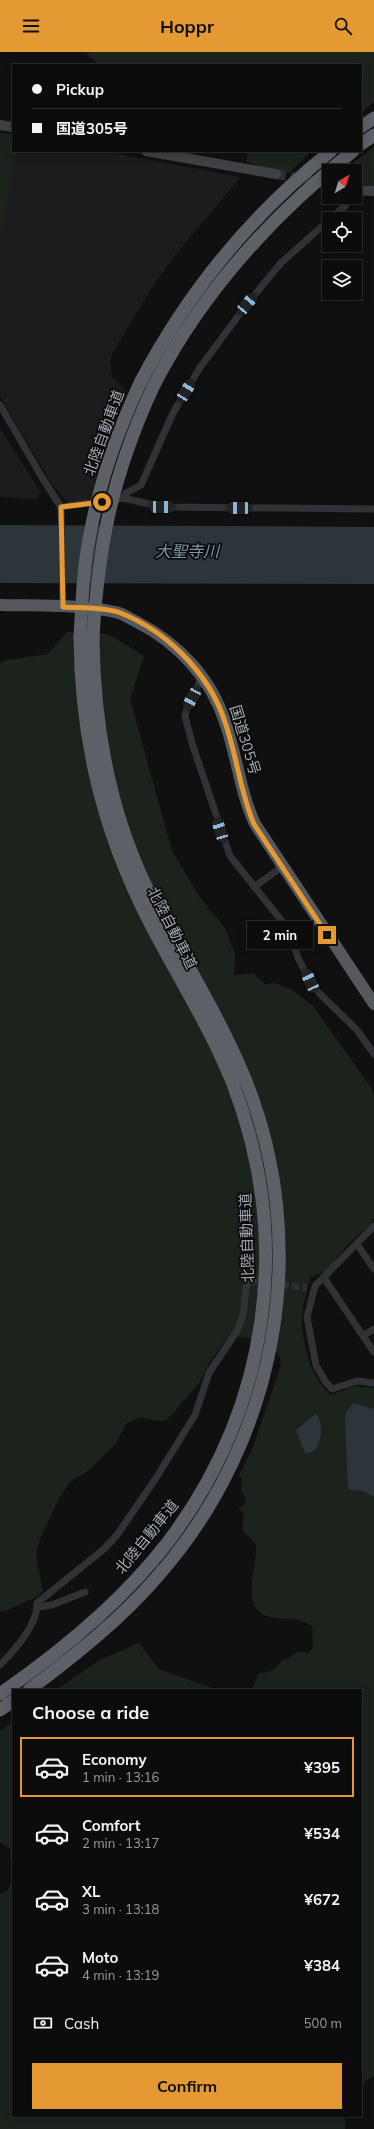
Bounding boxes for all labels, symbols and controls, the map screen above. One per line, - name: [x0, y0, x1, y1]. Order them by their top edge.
- icon: menu: [20, 15, 42, 37]
- text: Hoppr: [160, 15, 214, 38]
- icon: search: [332, 15, 354, 37]
- text: Pickup: [56, 80, 104, 99]
- text: 国道305号: [56, 119, 128, 138]
- north arrow: [322, 164, 362, 204]
- map controls: [322, 164, 362, 300]
- button: locate: [322, 212, 362, 252]
- button: layers: [322, 260, 362, 300]
- car: [235, 291, 259, 317]
- car: [175, 378, 197, 404]
- street label: 北陸自動車道: [79, 387, 128, 478]
- route start: [93, 493, 111, 511]
- car: [150, 501, 174, 513]
- car: [227, 502, 251, 514]
- water label: 大聖寺川: [155, 541, 221, 561]
- car: [181, 685, 203, 711]
- street label: 国道305号: [226, 703, 265, 777]
- car: [211, 817, 229, 843]
- street label: 北陸自動車道: [144, 883, 201, 972]
- callout: 2 min: [247, 921, 313, 949]
- route end: [318, 926, 336, 944]
- text: 2 min: [263, 927, 297, 943]
- car: [299, 968, 321, 994]
- street label: 北陸自動車道: [235, 1193, 258, 1283]
- street label: 北陸自動車道: [111, 1496, 182, 1578]
- text: Choose a ride: [32, 1701, 149, 1724]
- icon: car: [34, 1749, 70, 1785]
- text: Economy: [82, 1750, 147, 1769]
- text: ¥395: [304, 1758, 340, 1777]
- text: 1 min · 13:16: [82, 1769, 159, 1785]
- icon: car: [34, 1815, 70, 1851]
- text: Comfort: [82, 1816, 140, 1835]
- text: ¥534: [304, 1824, 340, 1843]
- text: 2 min · 13:17: [82, 1835, 159, 1851]
- icon: car: [34, 1881, 70, 1917]
- text: XL: [82, 1882, 100, 1901]
- text: ¥672: [304, 1890, 340, 1909]
- text: 3 min · 13:18: [82, 1901, 159, 1917]
- icon: car: [34, 1947, 70, 1983]
- text: Moto: [82, 1948, 118, 1967]
- text: ¥384: [304, 1956, 340, 1975]
- text: 4 min · 13:19: [82, 1967, 159, 1983]
- icon: cash: [32, 2012, 54, 2034]
- text: Cash: [64, 2014, 99, 2033]
- text: 500 m: [304, 2015, 342, 2031]
- button: Confirm: [32, 2063, 342, 2109]

